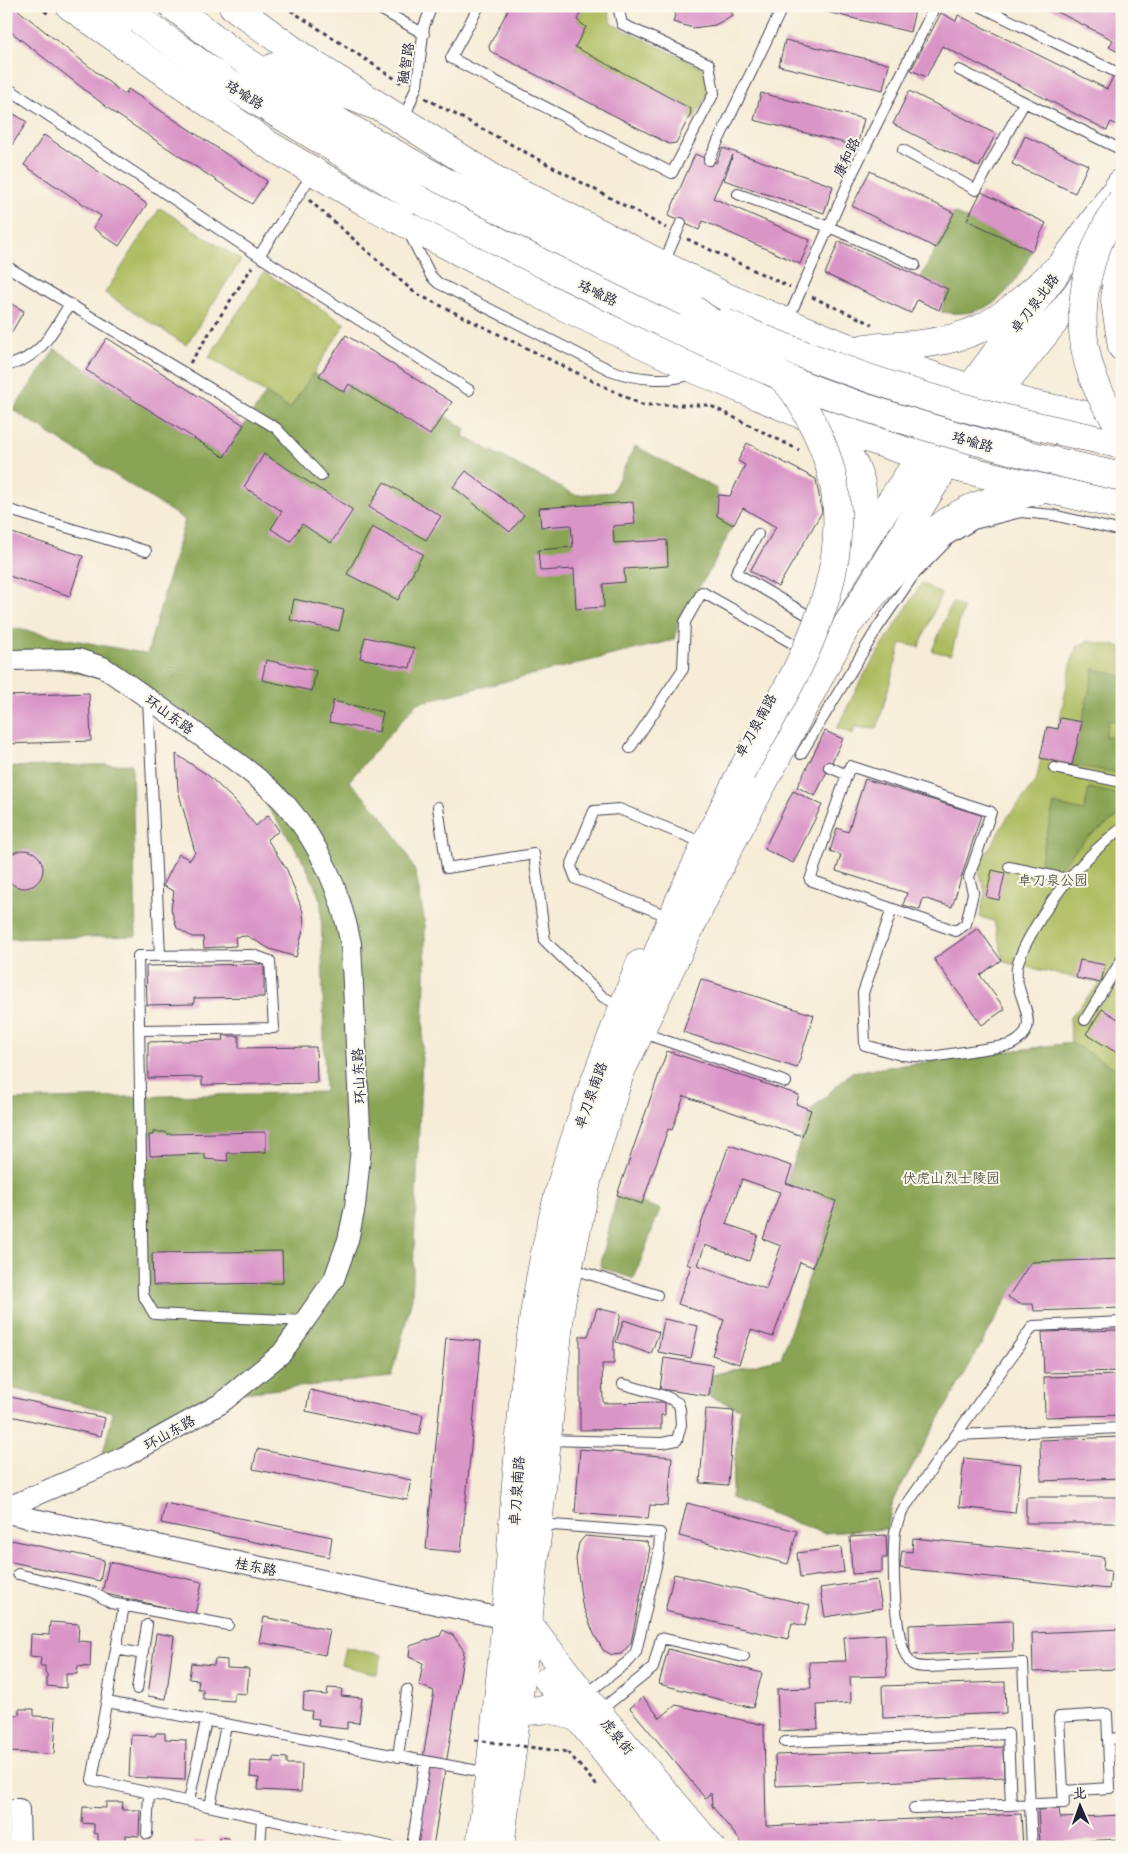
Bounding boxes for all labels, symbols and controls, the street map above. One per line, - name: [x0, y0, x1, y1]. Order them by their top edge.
- street label: 融智路: [391, 41, 419, 85]
- street label: 珞喻路: [222, 74, 268, 114]
- street label: 康和路: [827, 134, 865, 180]
- street label: 卓刀泉北路: [1005, 269, 1063, 337]
- street label: 珞喻路: [575, 273, 621, 311]
- street label: 珞喻路: [950, 425, 996, 457]
- street label: 环山东路: [141, 689, 199, 739]
- street label: 卓刀泉南路: [729, 689, 781, 761]
- park label: 卓刀泉公园: [1018, 869, 1088, 890]
- street label: 环山东路: [346, 1047, 370, 1105]
- street label: 卓刀泉南路: [568, 1059, 612, 1131]
- park label: 伏虎山烈士陵园: [902, 1167, 1000, 1188]
- street label: 环山东路: [139, 1409, 199, 1455]
- street label: 卓刀泉南路: [503, 1455, 529, 1527]
- street label: 桂东路: [233, 1551, 279, 1581]
- street label: 虎泉街: [596, 1713, 640, 1759]
- north arrow: [1056, 1780, 1106, 1830]
- text: 北: [1072, 1782, 1087, 1803]

